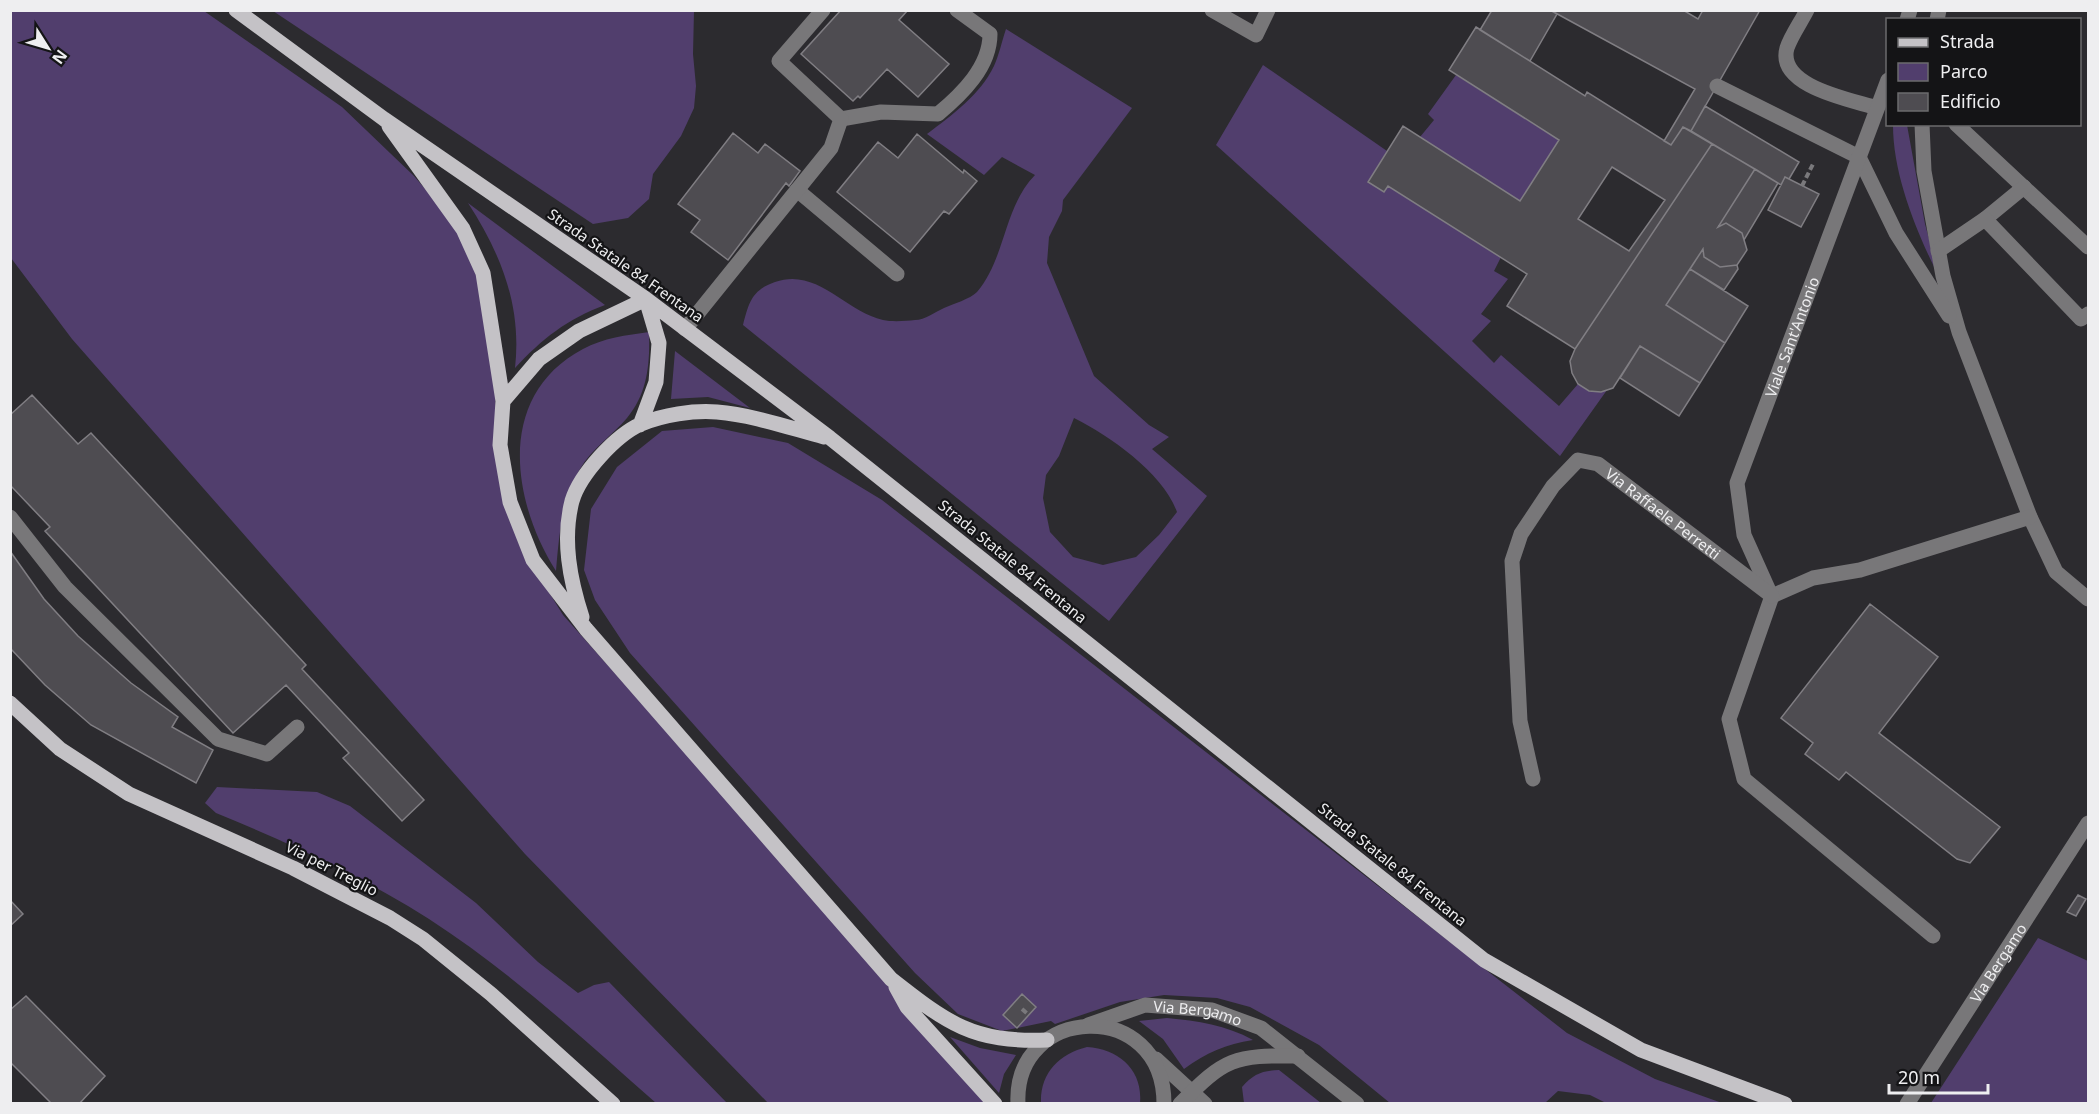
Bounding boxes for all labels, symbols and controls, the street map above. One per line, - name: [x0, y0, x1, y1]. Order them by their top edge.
- north arrow: [18, 18, 78, 78]
- legend: [1886, 18, 2081, 126]
- text: Strada: [1940, 29, 1995, 53]
- text: N: [47, 45, 73, 69]
- text: Parco: [1940, 59, 1988, 83]
- text: Edificio: [1940, 89, 2001, 113]
- street label: Strada Statale 84 Frentana: [544, 204, 708, 326]
- street label: Viale Sant'Antonio: [1760, 274, 1823, 400]
- street label: Via Raffaele Perretti: [1602, 463, 1725, 563]
- street label: Strada Statale 84 Frentana: [935, 495, 1091, 627]
- street label: Strada Statale 84 Frentana: [1315, 798, 1471, 930]
- street label: Via per Treglio: [282, 836, 382, 900]
- street label: Via Bergamo: [1965, 919, 2031, 1006]
- street label: Via Bergamo: [1153, 996, 1245, 1030]
- scale bar: [1889, 1057, 1988, 1095]
- text: 20 m: [1898, 1065, 1940, 1089]

